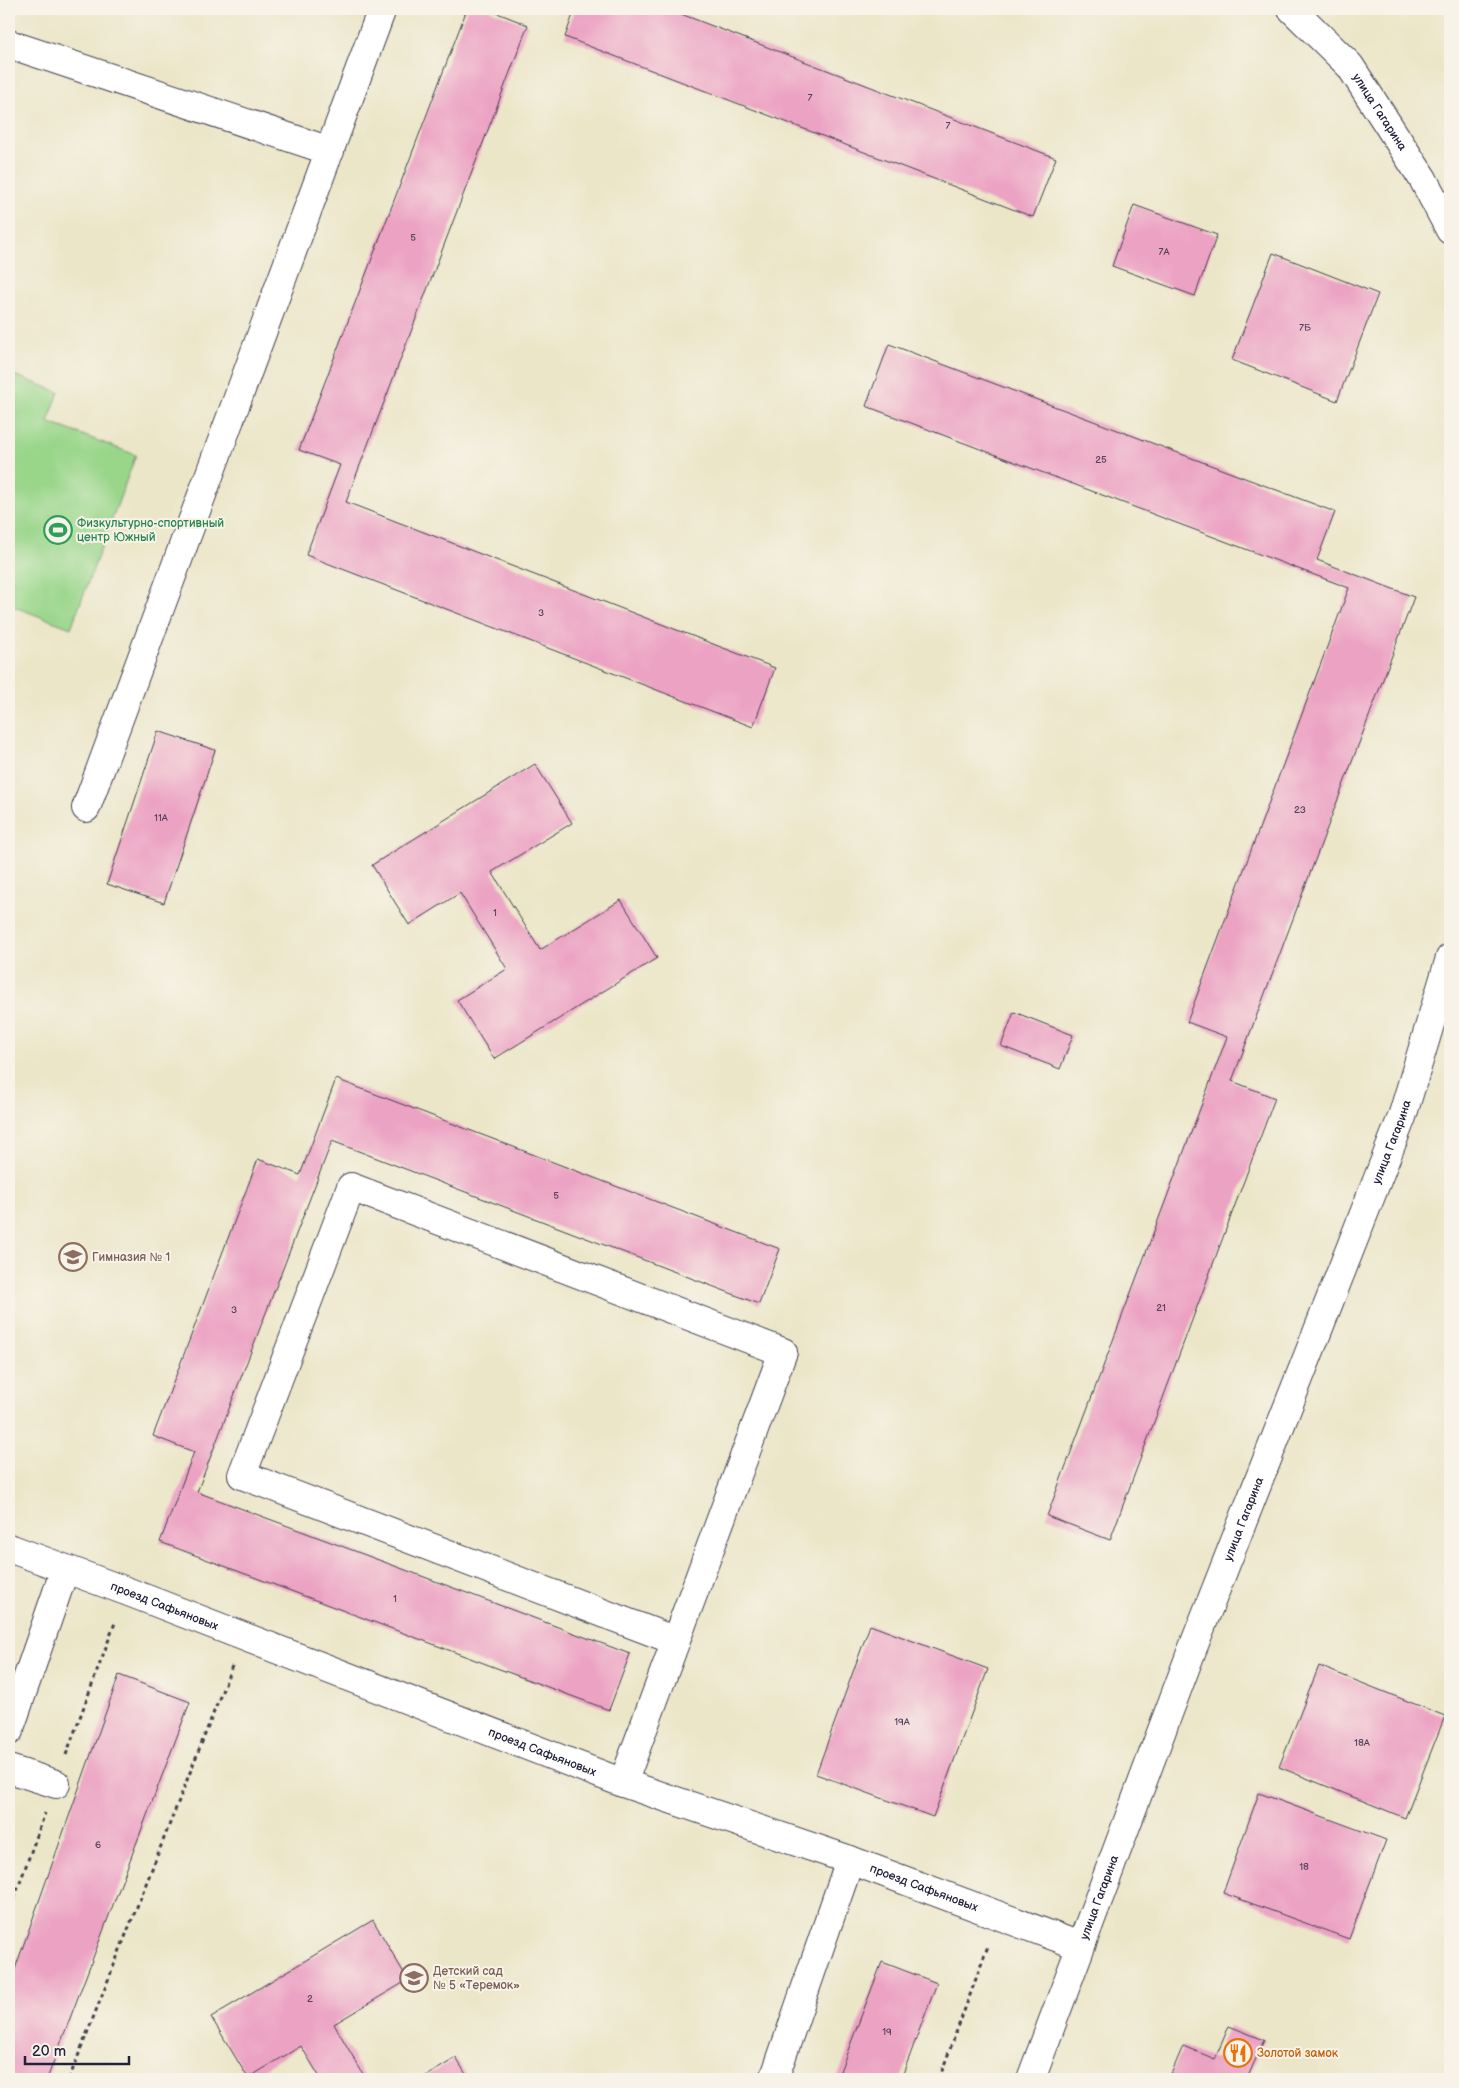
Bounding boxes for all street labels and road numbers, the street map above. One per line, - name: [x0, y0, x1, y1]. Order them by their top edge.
- street label: улица Гагарина: [1349, 71, 1410, 154]
- street label: улица Гагарина: [1369, 1098, 1415, 1187]
- street label: улица Гагарина: [1221, 1475, 1267, 1563]
- street label: проезд Сафьяновых: [108, 1579, 221, 1634]
- street label: проезд Сафьяновых: [486, 1725, 599, 1780]
- street label: улица Гагарина: [1077, 1853, 1122, 1942]
- street label: проезд Сафьяновых: [868, 1861, 980, 1915]

